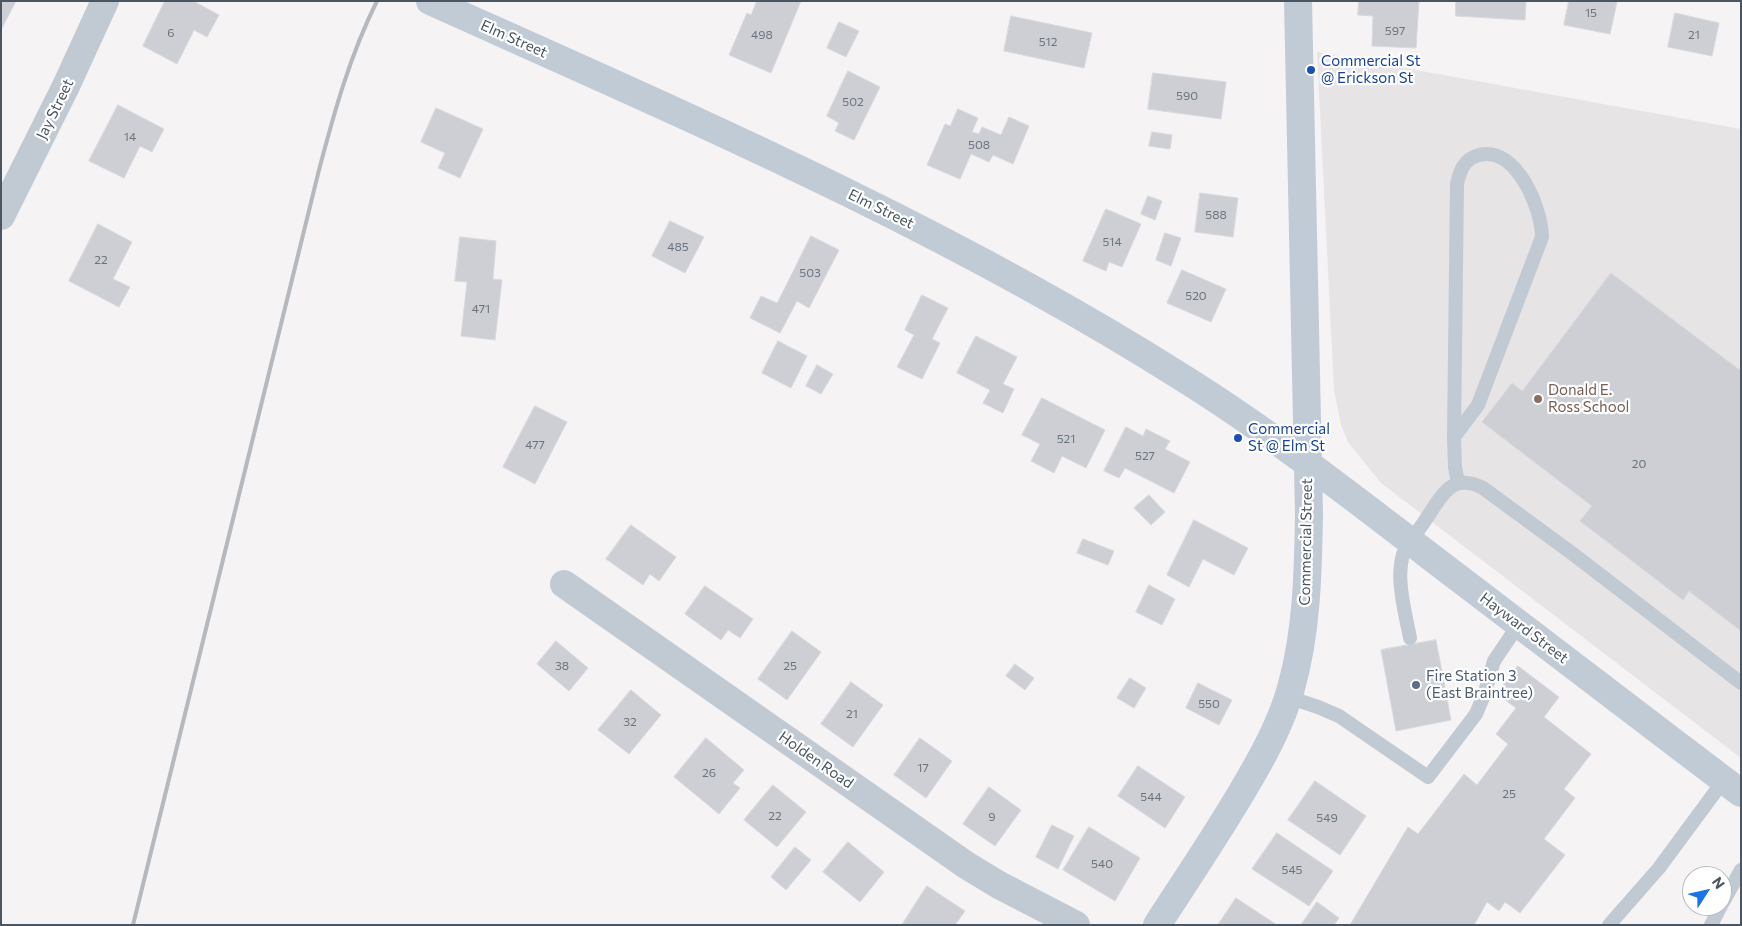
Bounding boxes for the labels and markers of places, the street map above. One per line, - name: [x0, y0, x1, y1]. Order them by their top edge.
- place label: Commercial St @ Erickson St: [1321, 52, 1421, 87]
- marker: Commercial St @ Erickson St: [1305, 64, 1317, 76]
- place label: Donald E. Ross School: [1548, 381, 1629, 416]
- marker: Donald E. Ross School: [1532, 393, 1544, 405]
- place label: Commercial St @ Elm St: [1248, 420, 1330, 455]
- marker: Commercial St @ Elm St: [1232, 432, 1244, 444]
- place label: Fire Station 3 (East Braintree): [1426, 667, 1533, 702]
- marker: Fire Station 3 (East Braintree): [1410, 679, 1422, 691]

